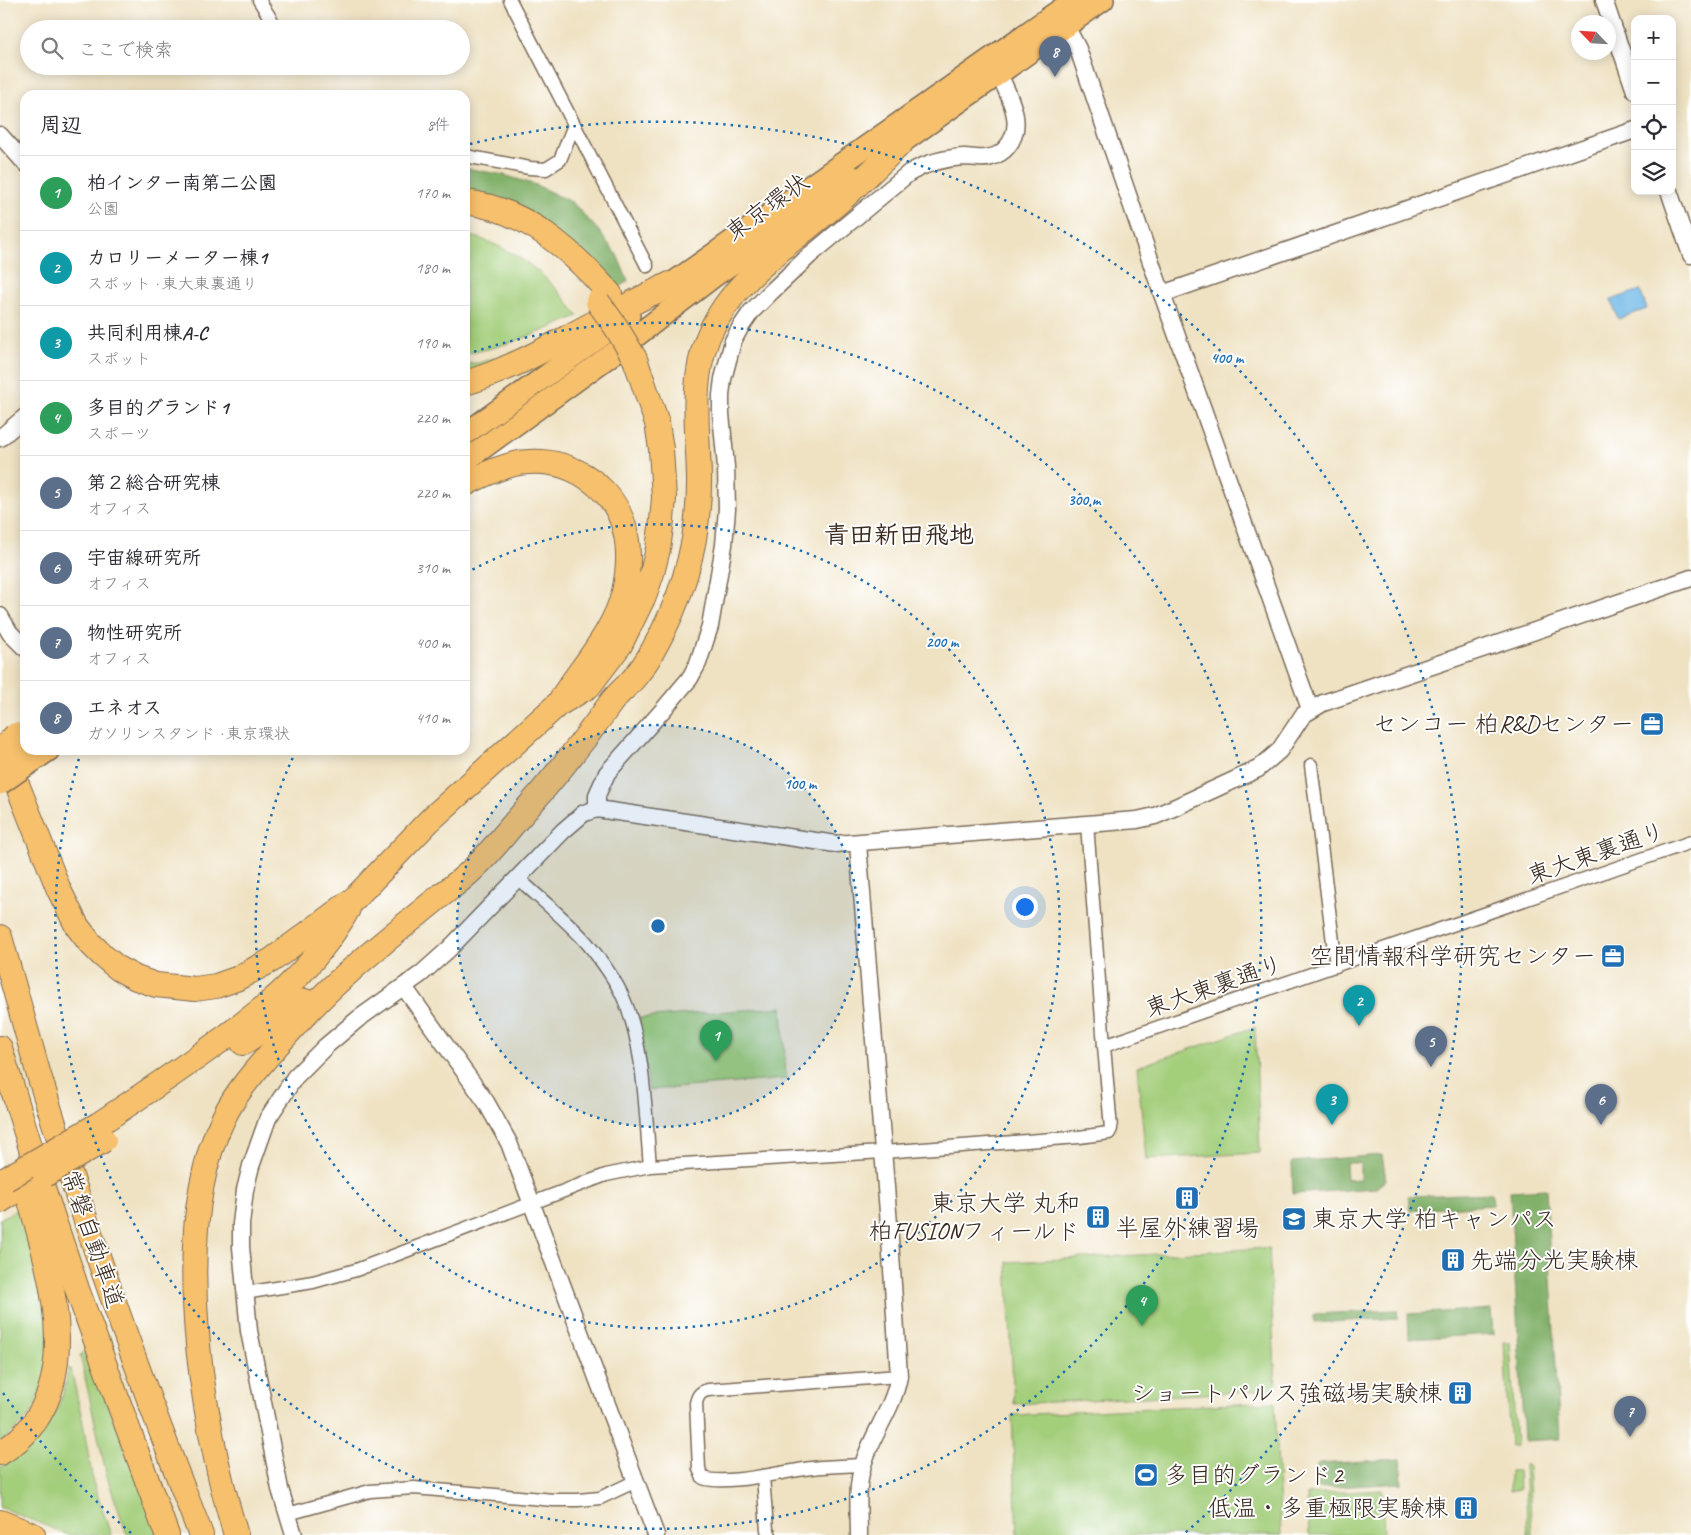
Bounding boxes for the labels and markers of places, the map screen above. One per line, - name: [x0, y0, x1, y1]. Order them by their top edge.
- pin: 8: [1039, 36, 1071, 77]
- place label: センコー 柏R&Dセンター: [1373, 709, 1634, 739]
- office icon: センコー 柏R&Dセンター: [1639, 711, 1665, 737]
- centre of rings: [649, 917, 667, 935]
- place label: 空間情報科学研究センター: [1309, 941, 1596, 971]
- office icon: 空間情報科学研究センター: [1600, 943, 1626, 969]
- pin: 2: [1343, 985, 1375, 1026]
- pin: 1: [700, 1020, 732, 1061]
- pin: 5: [1415, 1026, 1447, 1067]
- pin: 3: [1316, 1084, 1348, 1125]
- pin: 6: [1585, 1084, 1617, 1125]
- building icon: 半屋外練習場: [1174, 1185, 1200, 1211]
- place label: 東京大学 丸和 柏FUSIONフィールド: [868, 1188, 1080, 1246]
- building icon: 東京大学 丸和 柏FUSIONフィールド: [1085, 1204, 1111, 1230]
- place label: 東京大学 柏キャンパス: [1312, 1204, 1557, 1234]
- school or university icon: 東京大学 柏キャンパス: [1281, 1206, 1307, 1232]
- place label: 半屋外練習場: [1115, 1213, 1259, 1243]
- place label: 先端分光実験棟: [1470, 1245, 1638, 1275]
- building icon: 先端分光実験棟: [1440, 1247, 1466, 1273]
- pin: 4: [1126, 1285, 1158, 1326]
- place label: ショートパルス強磁場実験棟: [1131, 1378, 1442, 1408]
- building icon: ショートパルス強磁場実験棟: [1447, 1380, 1473, 1406]
- pin: 7: [1614, 1396, 1646, 1437]
- place label: 多目的グランド2: [1164, 1460, 1345, 1490]
- sports icon: 多目的グランド2: [1133, 1462, 1159, 1488]
- place label: 低温・多重極限実験棟: [1208, 1493, 1448, 1523]
- building icon: 低温・多重極限実験棟: [1453, 1495, 1479, 1521]

